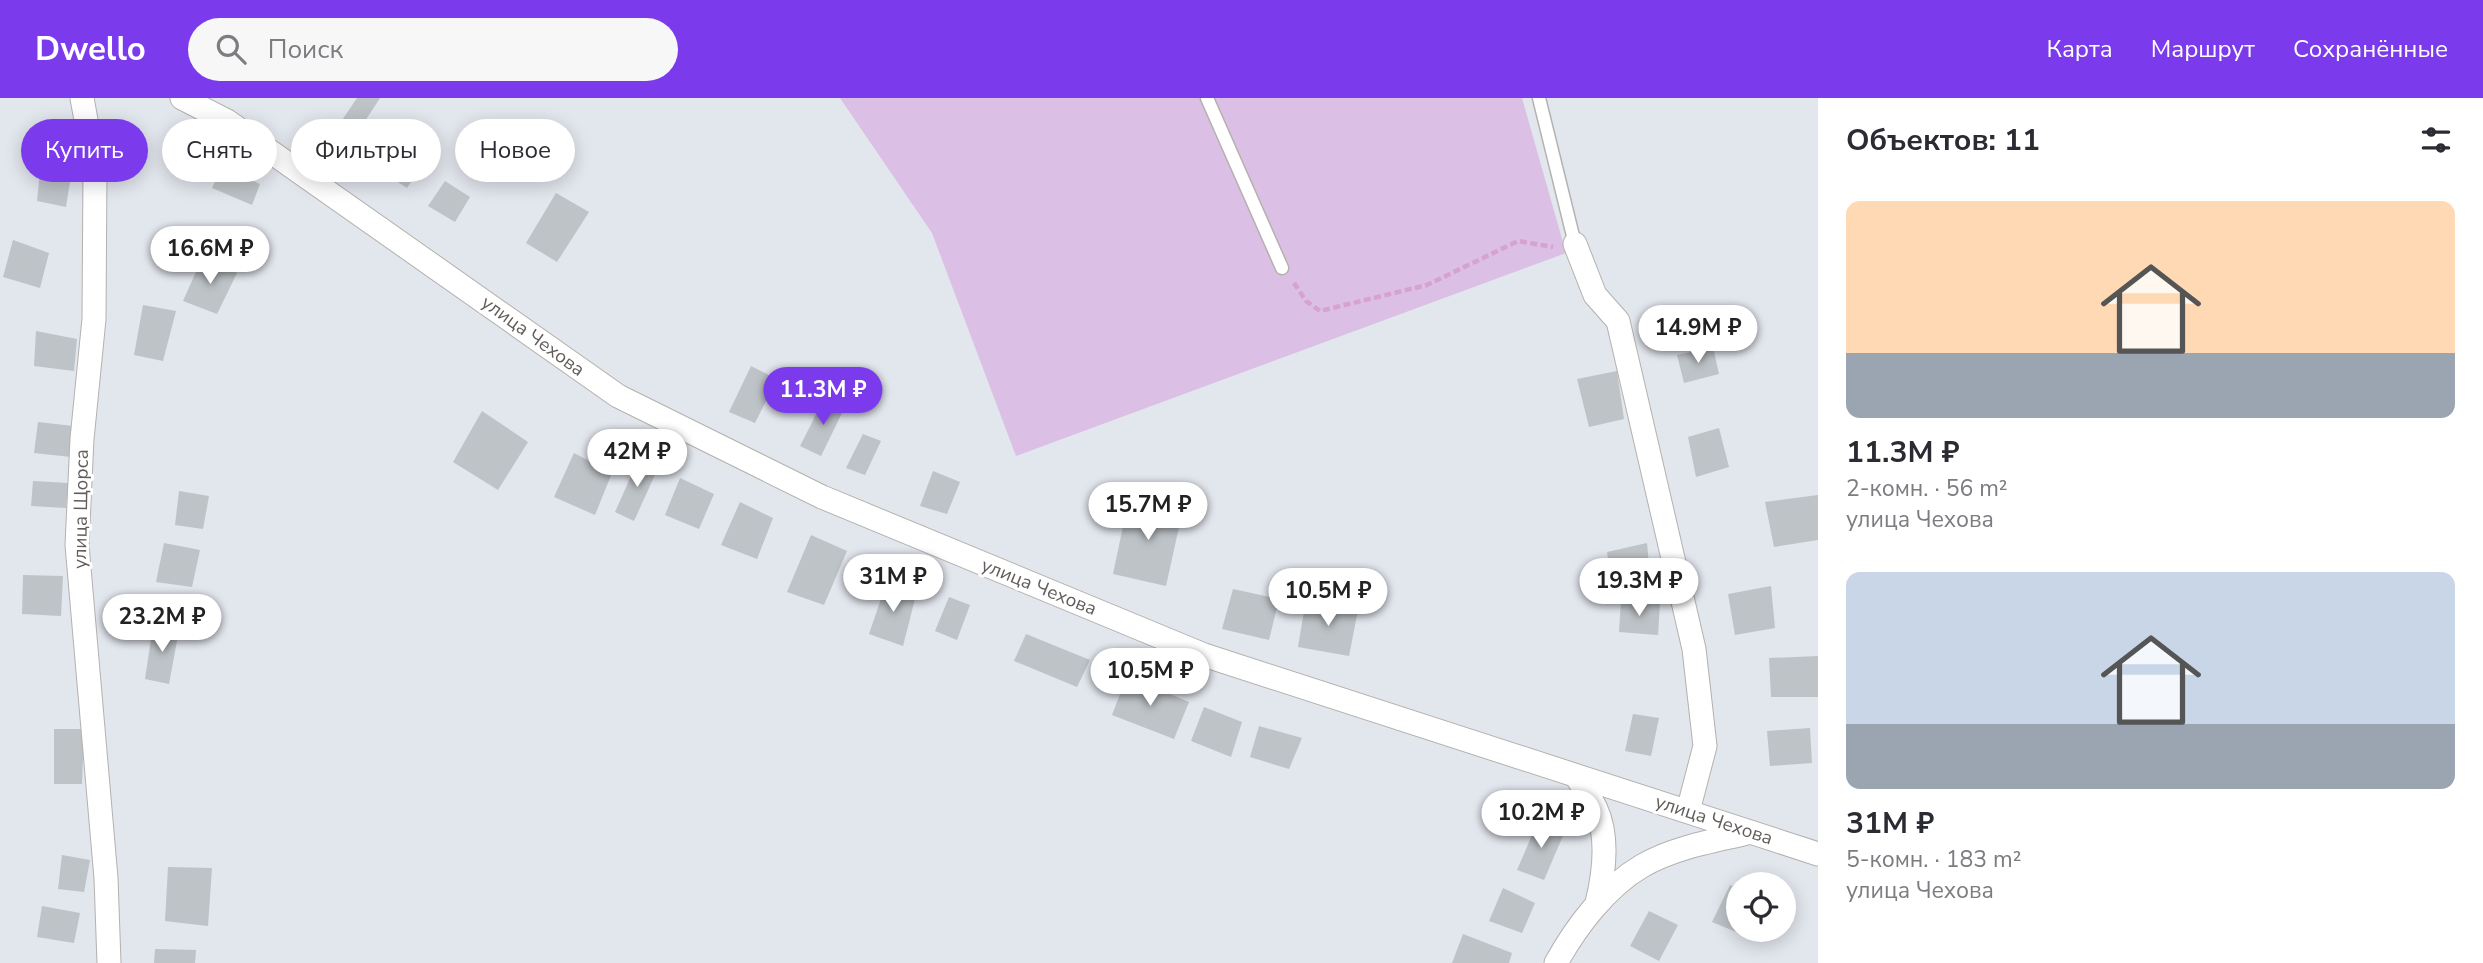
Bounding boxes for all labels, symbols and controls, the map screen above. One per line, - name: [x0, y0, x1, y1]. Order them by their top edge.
- search box: [188, 18, 678, 81]
- text: Dwello: [35, 27, 146, 72]
- icon: search: [212, 30, 250, 68]
- text: Поиск: [268, 32, 343, 67]
- text: Карта: [2047, 33, 2113, 65]
- text: Маршрут: [2151, 33, 2255, 65]
- text: Сохранённые: [2293, 33, 2448, 65]
- chip: Купить: [21, 119, 148, 182]
- chip: Снять: [162, 119, 277, 182]
- chip: Фильтры: [291, 119, 441, 182]
- chip: Новое: [455, 119, 575, 182]
- text: Объектов: 11: [1846, 120, 2040, 161]
- icon: filters: [2417, 121, 2455, 159]
- pin: 16.6M ₽: [145, 226, 275, 286]
- text: 16.6M ₽: [166, 233, 254, 264]
- icon: home: [2088, 246, 2214, 372]
- street label: улица Чехова: [476, 290, 590, 382]
- pin: 14.9M ₽: [1633, 306, 1763, 365]
- text: 14.9M ₽: [1654, 312, 1742, 343]
- pin: 11.3M ₽: [758, 368, 888, 427]
- text: 11.3M ₽: [779, 374, 867, 405]
- pin: 42M ₽: [588, 430, 686, 489]
- text: 11.3M ₽: [1846, 432, 1960, 473]
- text: 42M ₽: [603, 436, 671, 467]
- street label: улица Щорса: [67, 449, 95, 569]
- text: 2-комн. · 56 m²: [1846, 473, 2008, 504]
- pin: 15.7M ₽: [1083, 482, 1213, 542]
- text: 15.7M ₽: [1104, 489, 1192, 520]
- text: улица Чехова: [1846, 504, 1994, 535]
- street label: улица Чехова: [977, 552, 1101, 622]
- pin: 31M ₽: [844, 554, 942, 614]
- pin: 19.3M ₽: [1574, 559, 1704, 618]
- text: 31M ₽: [859, 561, 927, 592]
- text: 19.3M ₽: [1595, 565, 1683, 596]
- pin: 10.5M ₽: [1263, 568, 1393, 628]
- text: 10.5M ₽: [1284, 575, 1372, 606]
- pin: 23.2M ₽: [97, 594, 227, 654]
- text: 23.2M ₽: [118, 601, 206, 632]
- icon: home: [2088, 617, 2214, 743]
- pin: 10.5M ₽: [1085, 648, 1215, 708]
- text: 10.5M ₽: [1106, 655, 1194, 686]
- street label: улица Чехова: [1652, 789, 1776, 851]
- pin: 10.2M ₽: [1476, 790, 1606, 850]
- text: 10.2M ₽: [1497, 797, 1585, 828]
- text: 31M ₽: [1846, 803, 1934, 844]
- text: 5-комн. · 183 m²: [1846, 844, 2021, 875]
- map controls: [1726, 872, 1796, 942]
- button: locate: [1726, 872, 1796, 942]
- text: улица Чехова: [1846, 875, 1994, 906]

